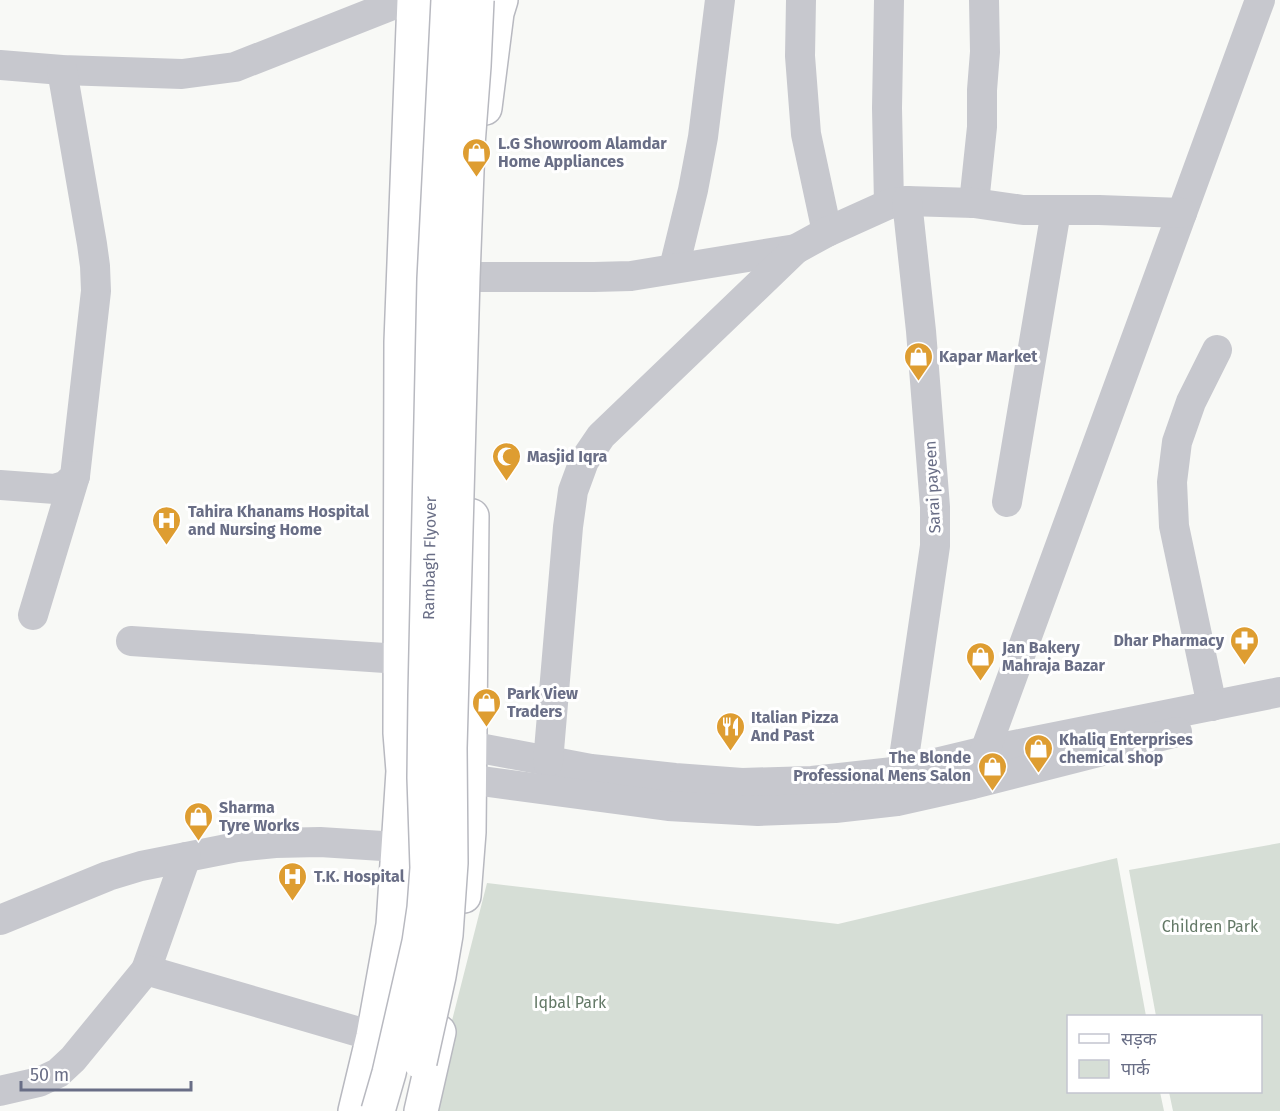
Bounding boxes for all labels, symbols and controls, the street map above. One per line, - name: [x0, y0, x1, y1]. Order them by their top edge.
- place label: L.G Showroom Alamdar Home Appliances: [498, 134, 667, 171]
- shop icon: L.G Showroom Alamdar Home Appliances: [461, 136, 493, 178]
- shop icon: Kapar Market: [902, 340, 934, 382]
- place label: Kapar Market: [939, 347, 1038, 366]
- mosque icon: Masjid Iqra: [490, 440, 522, 482]
- street label: Sarai payeen: [921, 440, 944, 534]
- place label: Masjid Iqra: [527, 447, 607, 466]
- street label: Rambagh Flyover: [419, 495, 440, 620]
- place label: Tahira Khanams Hospital and Nursing Home: [188, 502, 369, 539]
- hospital icon: Tahira Khanams Hospital and Nursing Home: [151, 504, 183, 546]
- pharmacy icon: Dhar Pharmacy: [1229, 624, 1261, 666]
- place label: Dhar Pharmacy: [1113, 631, 1225, 650]
- place label: Jan Bakery Mahraja Bazar: [1001, 638, 1106, 675]
- shop icon: Jan Bakery Mahraja Bazar: [965, 640, 997, 682]
- place label: Park View Traders: [507, 684, 578, 721]
- shop icon: Park View Traders: [470, 686, 502, 728]
- place label: Italian Pizza And Past: [750, 708, 839, 745]
- restaurant icon: Italian Pizza And Past: [714, 710, 746, 752]
- place label: Khaliq Enterprises chemical shop: [1059, 730, 1193, 767]
- shop icon: Khaliq Enterprises chemical shop: [1022, 732, 1054, 774]
- place label: The Blonde Professional Mens Salon: [793, 748, 971, 785]
- shop icon: The Blonde Professional Mens Salon: [976, 750, 1008, 792]
- place label: Sharma Tyre Works: [219, 798, 300, 835]
- shop icon: Sharma Tyre Works: [182, 800, 214, 842]
- hospital icon: T.K. Hospital: [277, 860, 309, 902]
- place label: T.K. Hospital: [314, 867, 405, 886]
- park label: Children Park: [1162, 917, 1259, 936]
- park label: Iqbal Park: [534, 993, 607, 1012]
- legend: [1067, 1015, 1262, 1093]
- text: सड़क: [1121, 1028, 1158, 1050]
- scale bar: [21, 1054, 190, 1092]
- text: पार्क: [1121, 1058, 1151, 1080]
- text: 50 m: [30, 1064, 69, 1086]

